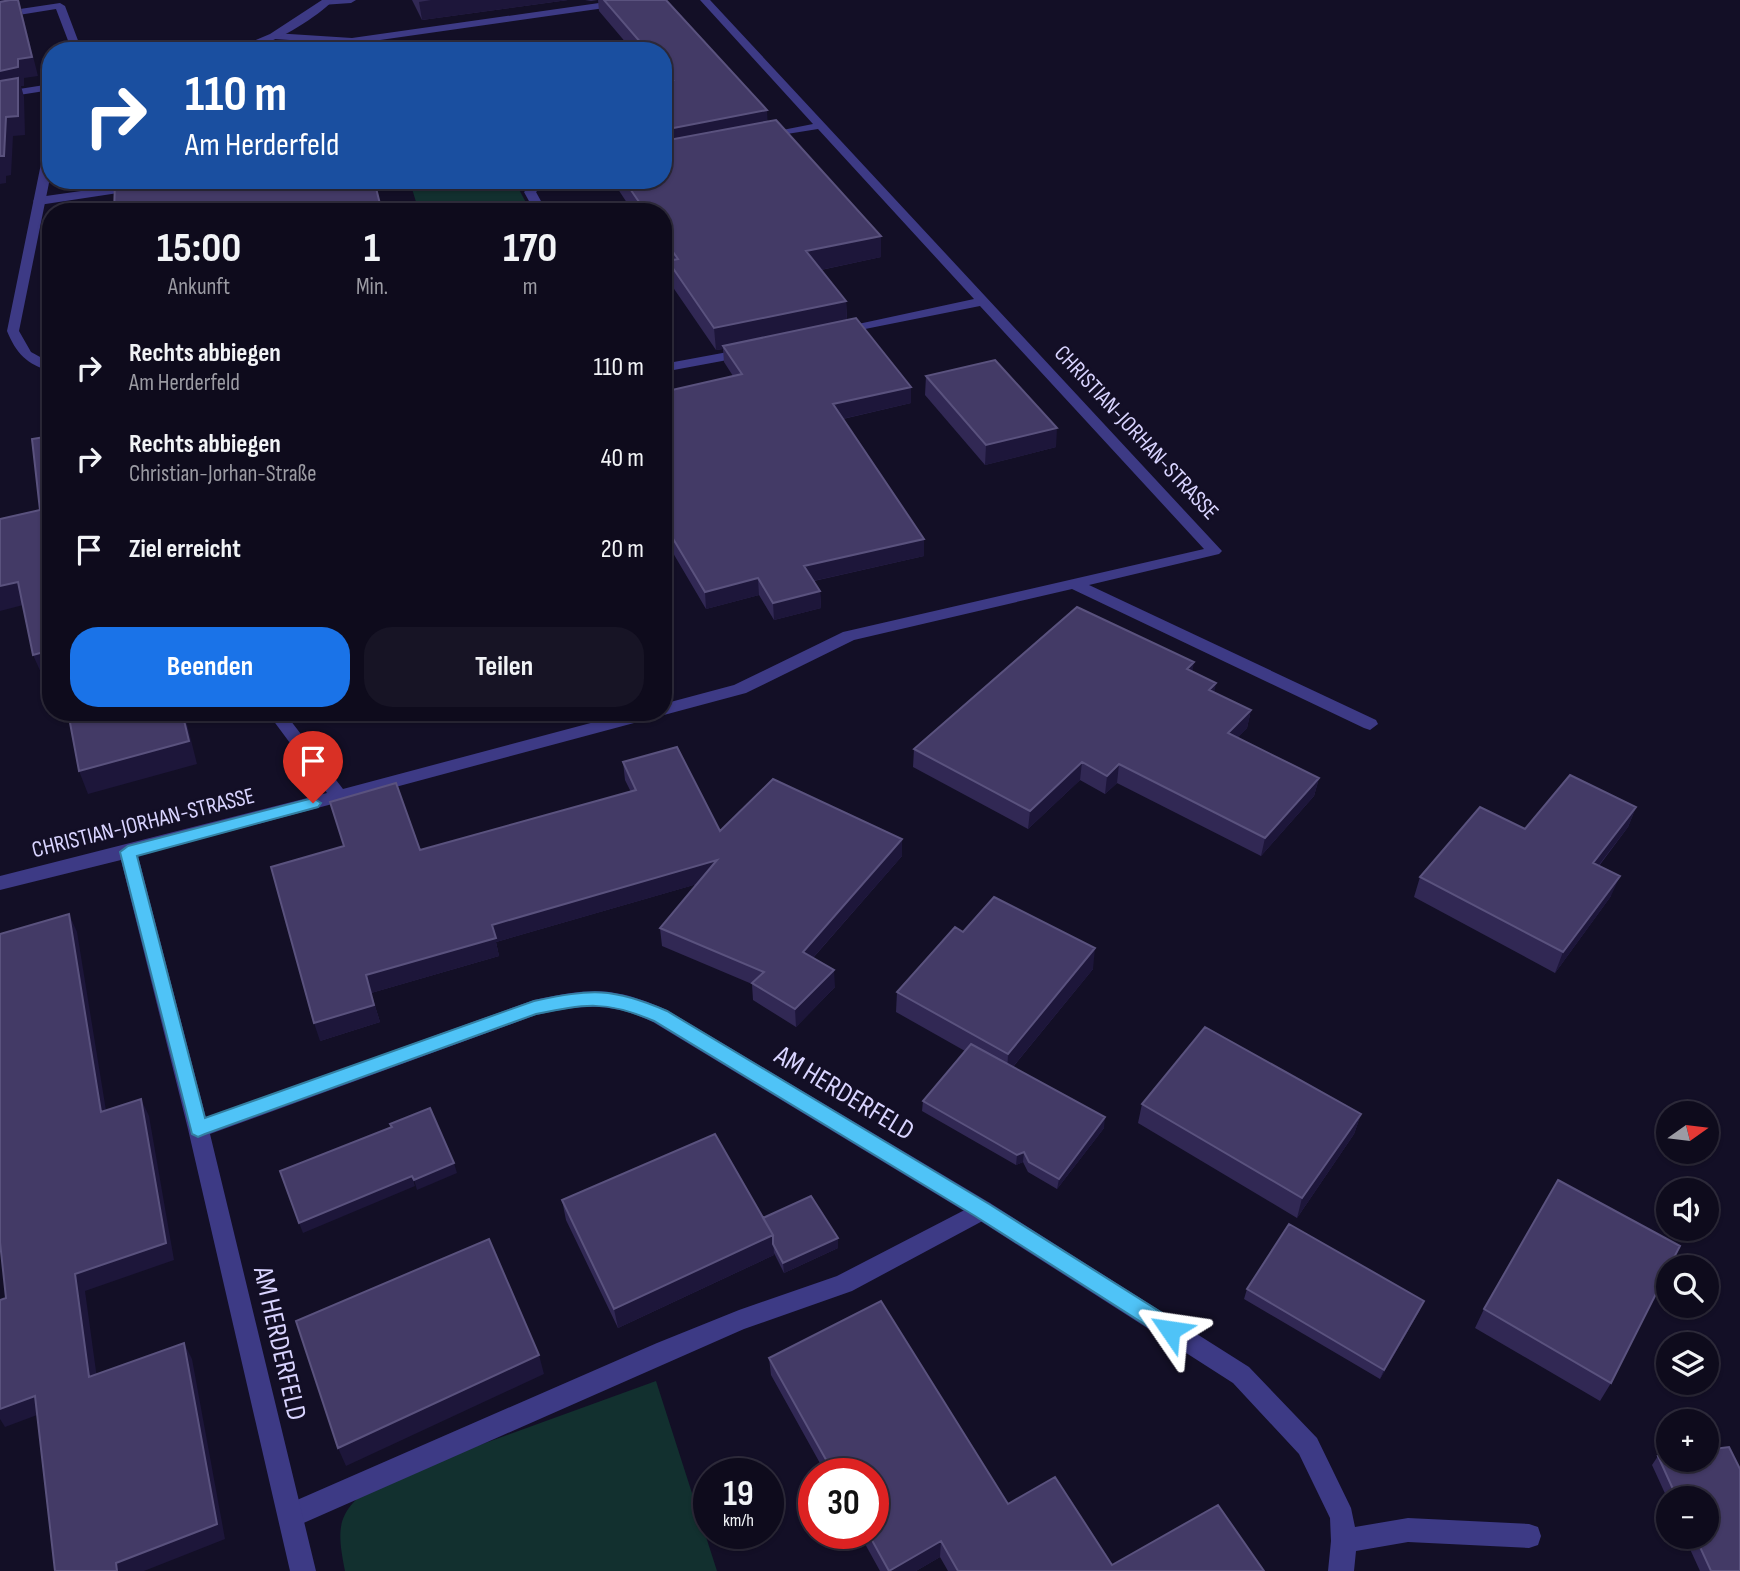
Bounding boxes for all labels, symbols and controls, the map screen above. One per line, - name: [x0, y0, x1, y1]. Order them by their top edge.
- text: 110 m: [185, 66, 287, 125]
- icon: right: [70, 70, 161, 161]
- text: Am Herderfeld: [185, 126, 339, 165]
- text: 15:00: [157, 223, 241, 274]
- text: 1: [364, 223, 380, 274]
- text: 170: [503, 223, 557, 274]
- text: Ankunft: [168, 273, 230, 301]
- text: Min.: [356, 273, 388, 301]
- text: m: [523, 273, 537, 301]
- text: Rechts abbiegen: [129, 338, 281, 369]
- street label: CHRISTIAN-JORHAN-STRASSE: [1048, 340, 1224, 526]
- icon: right: [70, 349, 108, 387]
- text: 110 m: [593, 352, 644, 383]
- text: Am Herderfeld: [129, 369, 240, 397]
- text: Rechts abbiegen: [129, 429, 281, 460]
- icon: right: [70, 440, 108, 478]
- text: 40 m: [601, 443, 644, 474]
- text: Christian-Jorhan-Straße: [129, 460, 317, 488]
- icon: arrive: [70, 531, 108, 569]
- text: Ziel erreicht: [129, 534, 241, 565]
- text: 20 m: [601, 534, 644, 565]
- button: Beenden: [70, 627, 350, 707]
- button: Teilen: [364, 627, 644, 707]
- pin: [283, 731, 343, 803]
- icon: arrive: [294, 742, 332, 780]
- street label: CHRISTIAN-JORHAN-STRASSE: [29, 782, 257, 864]
- street label: AM HERDERFELD: [768, 1038, 920, 1148]
- north arrow: [1656, 1101, 1718, 1164]
- map controls: [1656, 1101, 1719, 1549]
- button: sound: [1656, 1178, 1719, 1241]
- button: search: [1656, 1255, 1719, 1318]
- street label: AM HERDERFELD: [246, 1262, 313, 1423]
- position arrow: [1133, 1293, 1207, 1367]
- button: layers: [1656, 1332, 1719, 1395]
- button: +: [1656, 1409, 1719, 1472]
- speed limit sign: 30: [798, 1458, 889, 1549]
- text: 19: [723, 1473, 754, 1516]
- button: −: [1656, 1486, 1719, 1549]
- text: km/h: [723, 1510, 754, 1531]

